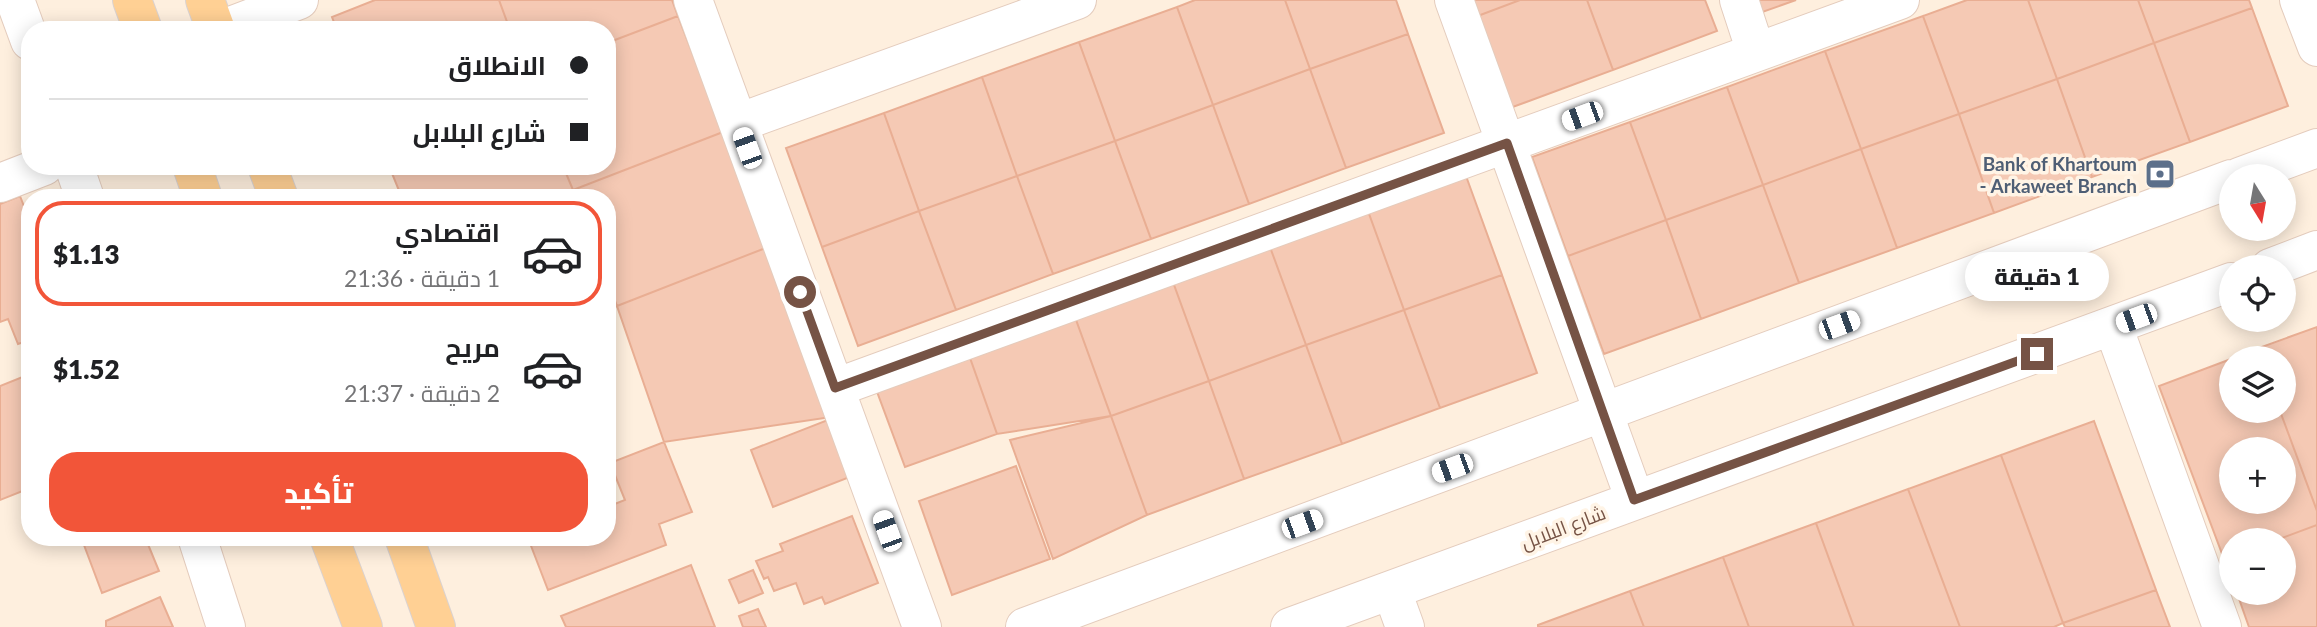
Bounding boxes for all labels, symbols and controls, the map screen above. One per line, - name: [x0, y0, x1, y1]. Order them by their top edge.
- text: الانطلاق: [448, 49, 546, 81]
- car: [1559, 99, 1606, 133]
- text: شارع البلابل: [413, 116, 546, 148]
- car: [730, 125, 765, 171]
- place label: Bank of Khartoum - Arkaweet Branch: [1979, 152, 2137, 197]
- bank icon: Bank of Khartoum - Arkaweet Branch: [2143, 157, 2177, 191]
- north arrow: [2219, 164, 2296, 242]
- map controls: [2219, 164, 2296, 605]
- text: اقتصادي: [395, 216, 500, 248]
- icon: car: [521, 222, 584, 285]
- text: $1.13: [53, 238, 120, 270]
- callout: 1 دقيقة: [1965, 252, 2109, 302]
- button: locate: [2219, 255, 2296, 332]
- text: 1 دقيقة: [1994, 262, 2080, 290]
- text: 1 دقيقة · 21:36: [344, 264, 500, 292]
- route start: [784, 276, 816, 308]
- car: [2113, 301, 2160, 335]
- car: [1816, 308, 1863, 342]
- text: مريح: [445, 331, 500, 363]
- icon: car: [521, 337, 584, 400]
- route end: [2021, 338, 2053, 370]
- button: layers: [2219, 346, 2296, 423]
- text: $1.52: [53, 353, 120, 385]
- text: 2 دقيقة · 21:37: [344, 379, 500, 407]
- button: +: [2219, 437, 2296, 514]
- car: [1429, 451, 1476, 485]
- button: تأكيد: [49, 452, 588, 532]
- street label: شارع البلابل: [1517, 500, 1610, 556]
- car: [1279, 507, 1326, 541]
- car: [870, 508, 905, 554]
- button: −: [2219, 528, 2296, 605]

